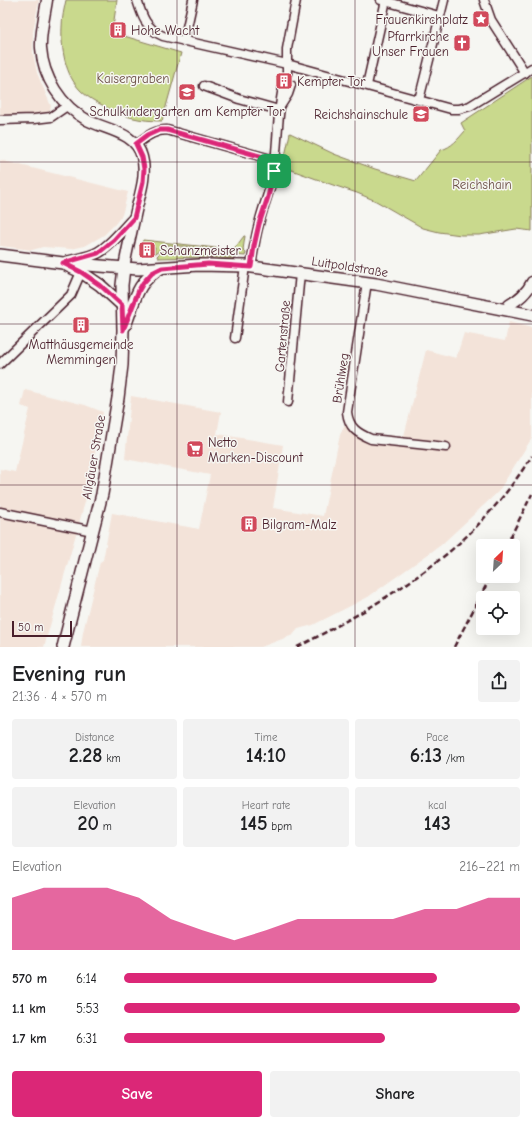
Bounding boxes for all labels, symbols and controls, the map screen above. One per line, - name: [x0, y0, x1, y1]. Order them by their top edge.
- place icon: Frauenkirchplatz: [471, 9, 491, 29]
- place label: Frauenkirchplatz: [375, 12, 468, 27]
- building icon: Hohe Wacht: [108, 20, 128, 40]
- place label: Hohe Wacht: [131, 23, 200, 38]
- place label: Pfarrkirche Unser Frauen: [372, 29, 449, 59]
- church icon: Pfarrkirche Unser Frauen: [452, 33, 472, 53]
- park label: Kaisergraben: [97, 71, 169, 86]
- building icon: Kempter Tor: [274, 71, 294, 91]
- place label: Kempter Tor: [297, 74, 366, 89]
- school or university icon: Schulkindergarten am Kempter Tor: [177, 82, 197, 102]
- place label: Schulkindergarten am Kempter Tor: [90, 104, 285, 119]
- school or university icon: Reichshainschule: [411, 104, 431, 124]
- place label: Reichshainschule: [314, 107, 408, 122]
- pin: [257, 154, 291, 188]
- icon: arrive: [263, 160, 285, 182]
- park label: Reichshain: [452, 177, 512, 192]
- building icon: Schanzmeister: [137, 240, 157, 260]
- place label: Schanzmeister: [160, 243, 241, 258]
- street label: Luitpoldstraße: [311, 253, 390, 280]
- street label: Gartenstraße: [272, 299, 293, 373]
- building icon: Matthäusgemeinde Memmingen: [71, 315, 91, 335]
- place label: Matthäusgemeinde Memmingen: [29, 337, 134, 367]
- street label: Brühlweg: [329, 352, 352, 404]
- street label: Allgäuer Straße: [79, 413, 108, 500]
- place label: Netto Marken-Discount: [208, 435, 304, 465]
- supermarket icon: Netto Marken-Discount: [185, 439, 205, 459]
- building icon: Bilgram-Malz: [239, 514, 259, 534]
- place label: Bilgram-Malz: [262, 517, 337, 532]
- north arrow: [476, 539, 520, 583]
- map controls: [476, 539, 520, 635]
- button: locate: [476, 591, 520, 635]
- scale bar: [12, 619, 72, 638]
- text: 50 m: [18, 621, 43, 634]
- button: share: [478, 660, 520, 702]
- text: Evening run: [12, 661, 126, 687]
- text: 21:36 · 4 × 570 m: [12, 689, 107, 704]
- text: Distance: [75, 731, 114, 744]
- text: Time: [255, 731, 277, 744]
- text: Pace: [426, 731, 448, 744]
- text: 2.28: [69, 744, 103, 767]
- text: 14:10: [246, 744, 286, 767]
- text: 6:13: [410, 744, 442, 767]
- text: km: [103, 752, 121, 765]
- text: /km: [442, 752, 465, 765]
- text: Elevation: [74, 799, 116, 812]
- text: Heart rate: [242, 799, 290, 812]
- text: kcal: [428, 799, 447, 812]
- text: 20: [78, 812, 99, 835]
- text: 145: [240, 812, 268, 835]
- text: 143: [424, 812, 451, 835]
- text: m: [99, 820, 112, 833]
- text: bpm: [268, 820, 292, 833]
- text: Elevation: [12, 859, 62, 874]
- text: 216–221 m: [459, 859, 520, 874]
- text: 570 m: [12, 971, 47, 986]
- text: 6:14: [76, 971, 97, 986]
- text: 1.1 km: [12, 1001, 46, 1016]
- text: 5:53: [76, 1001, 99, 1016]
- text: 1.7 km: [12, 1031, 47, 1046]
- text: 6:31: [76, 1031, 97, 1046]
- button: Save: [12, 1071, 262, 1117]
- button: Share: [270, 1071, 520, 1117]

